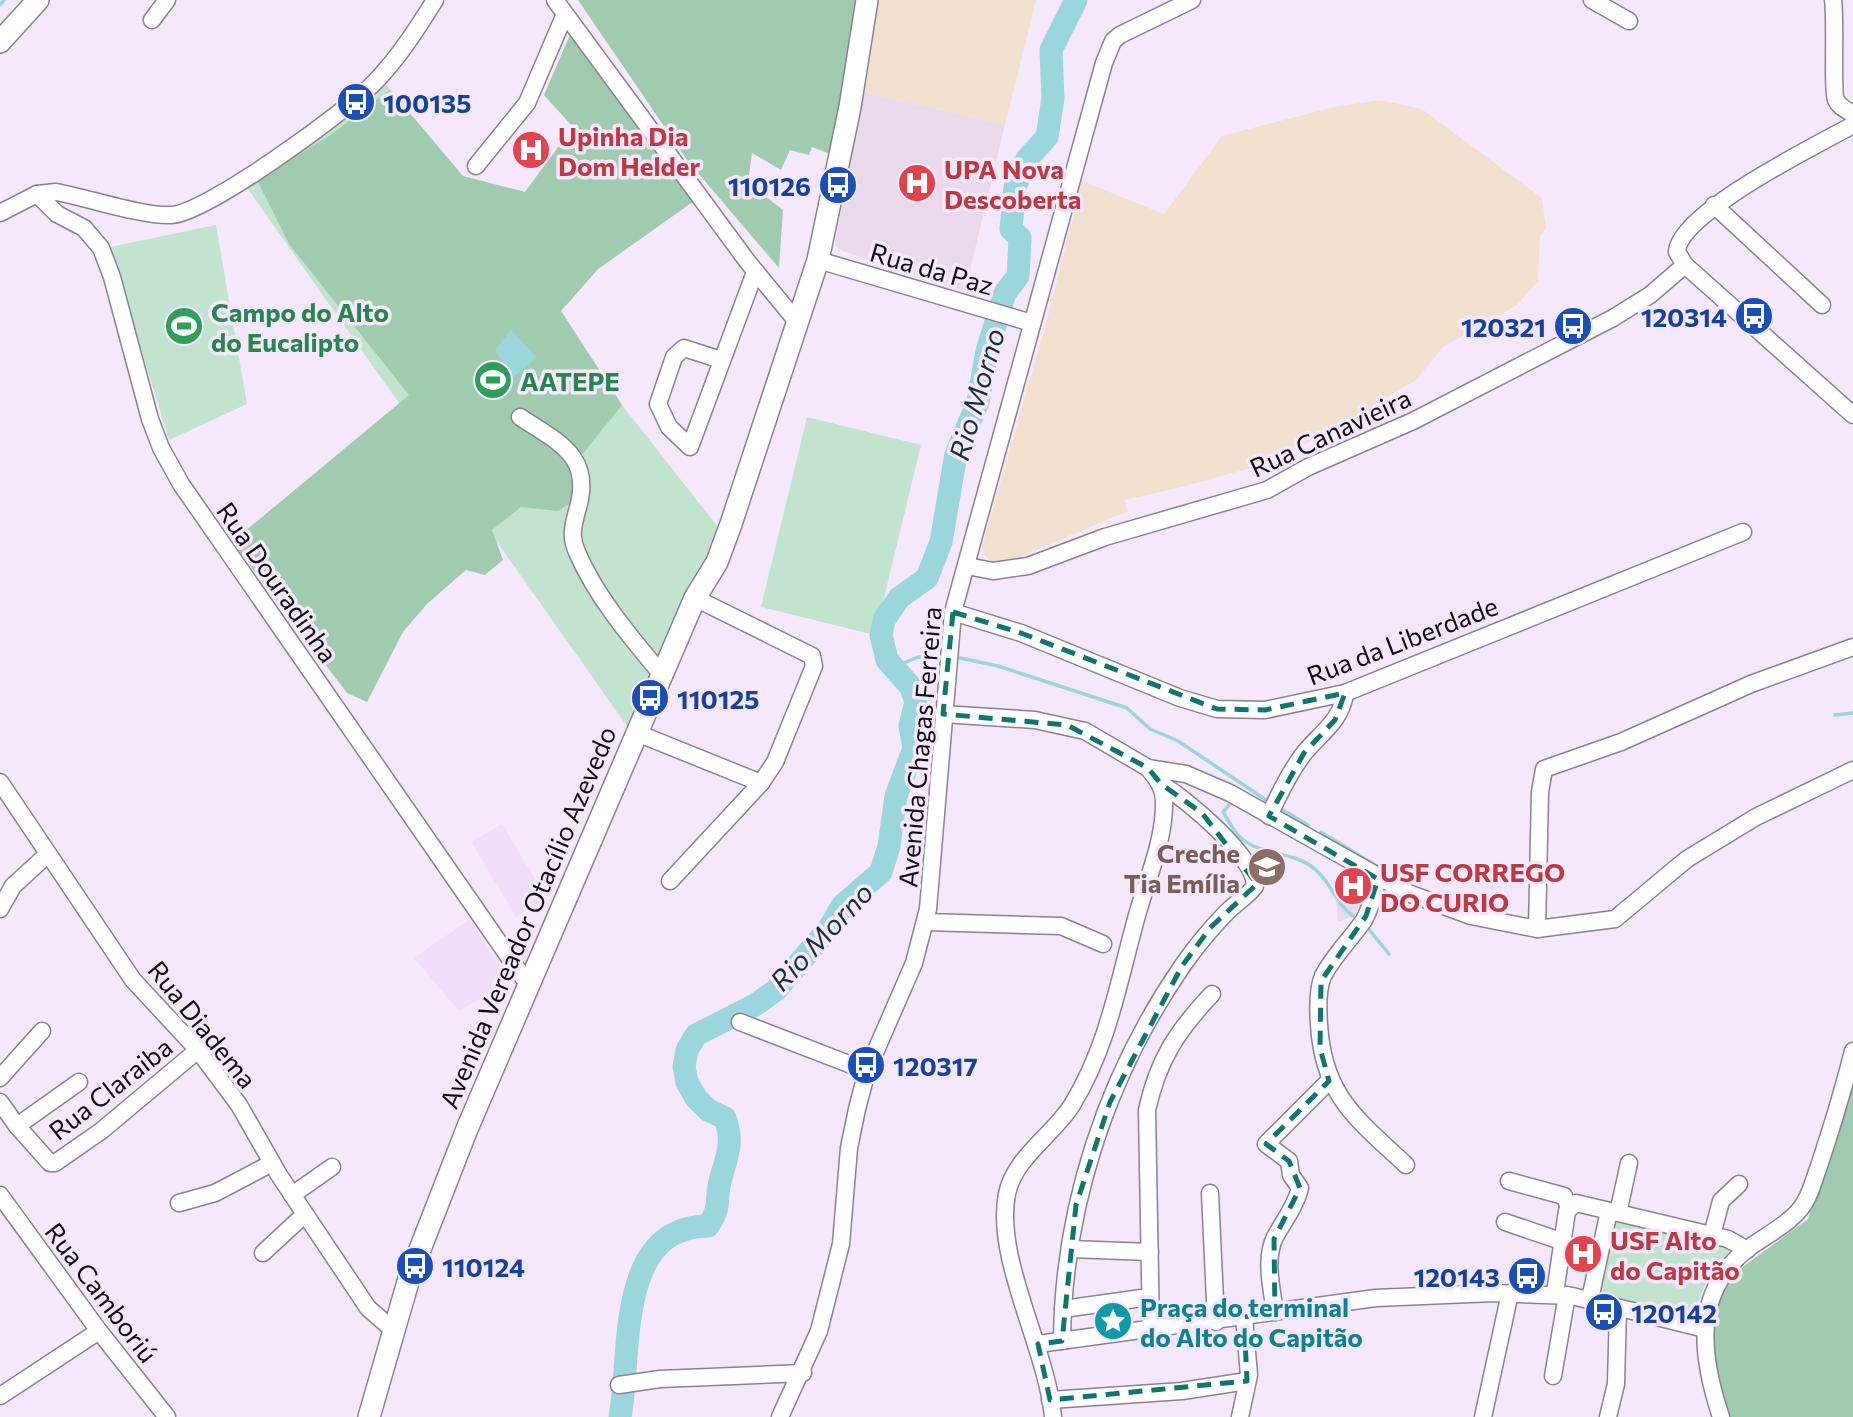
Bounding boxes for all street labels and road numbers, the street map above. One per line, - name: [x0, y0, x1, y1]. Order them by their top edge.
- street label: Rua da Paz: [867, 236, 997, 300]
- street label: Rua Canavieira: [1245, 381, 1415, 483]
- street label: Rua Douradinha: [211, 496, 345, 668]
- street label: Rua da Liberdade: [1302, 589, 1502, 691]
- street label: Avenida Chagas Ferreira: [891, 605, 947, 889]
- street label: Avenida Vereador Otacílio Azevedo: [432, 721, 622, 1113]
- street label: Rua Diadema: [142, 954, 264, 1094]
- street label: Rua Claraiba: [42, 1030, 178, 1146]
- street label: Rua Camboriú: [39, 1216, 165, 1368]

